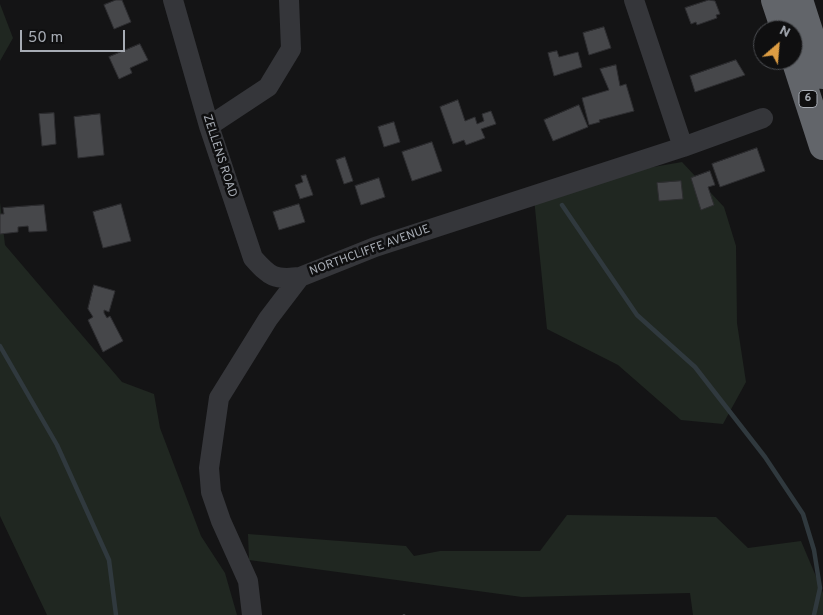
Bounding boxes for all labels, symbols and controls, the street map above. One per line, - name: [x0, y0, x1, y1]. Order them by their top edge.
- scale bar: [22, 20, 128, 52]
- north arrow: [753, 20, 803, 70]
- text: N: [776, 22, 793, 42]
- text: 50 m: [28, 29, 63, 48]
- road number: 6: [799, 90, 817, 108]
- street label: ZELLENS ROAD: [199, 113, 239, 199]
- street label: NORTHCLIFFE AVENUE: [308, 222, 432, 280]

